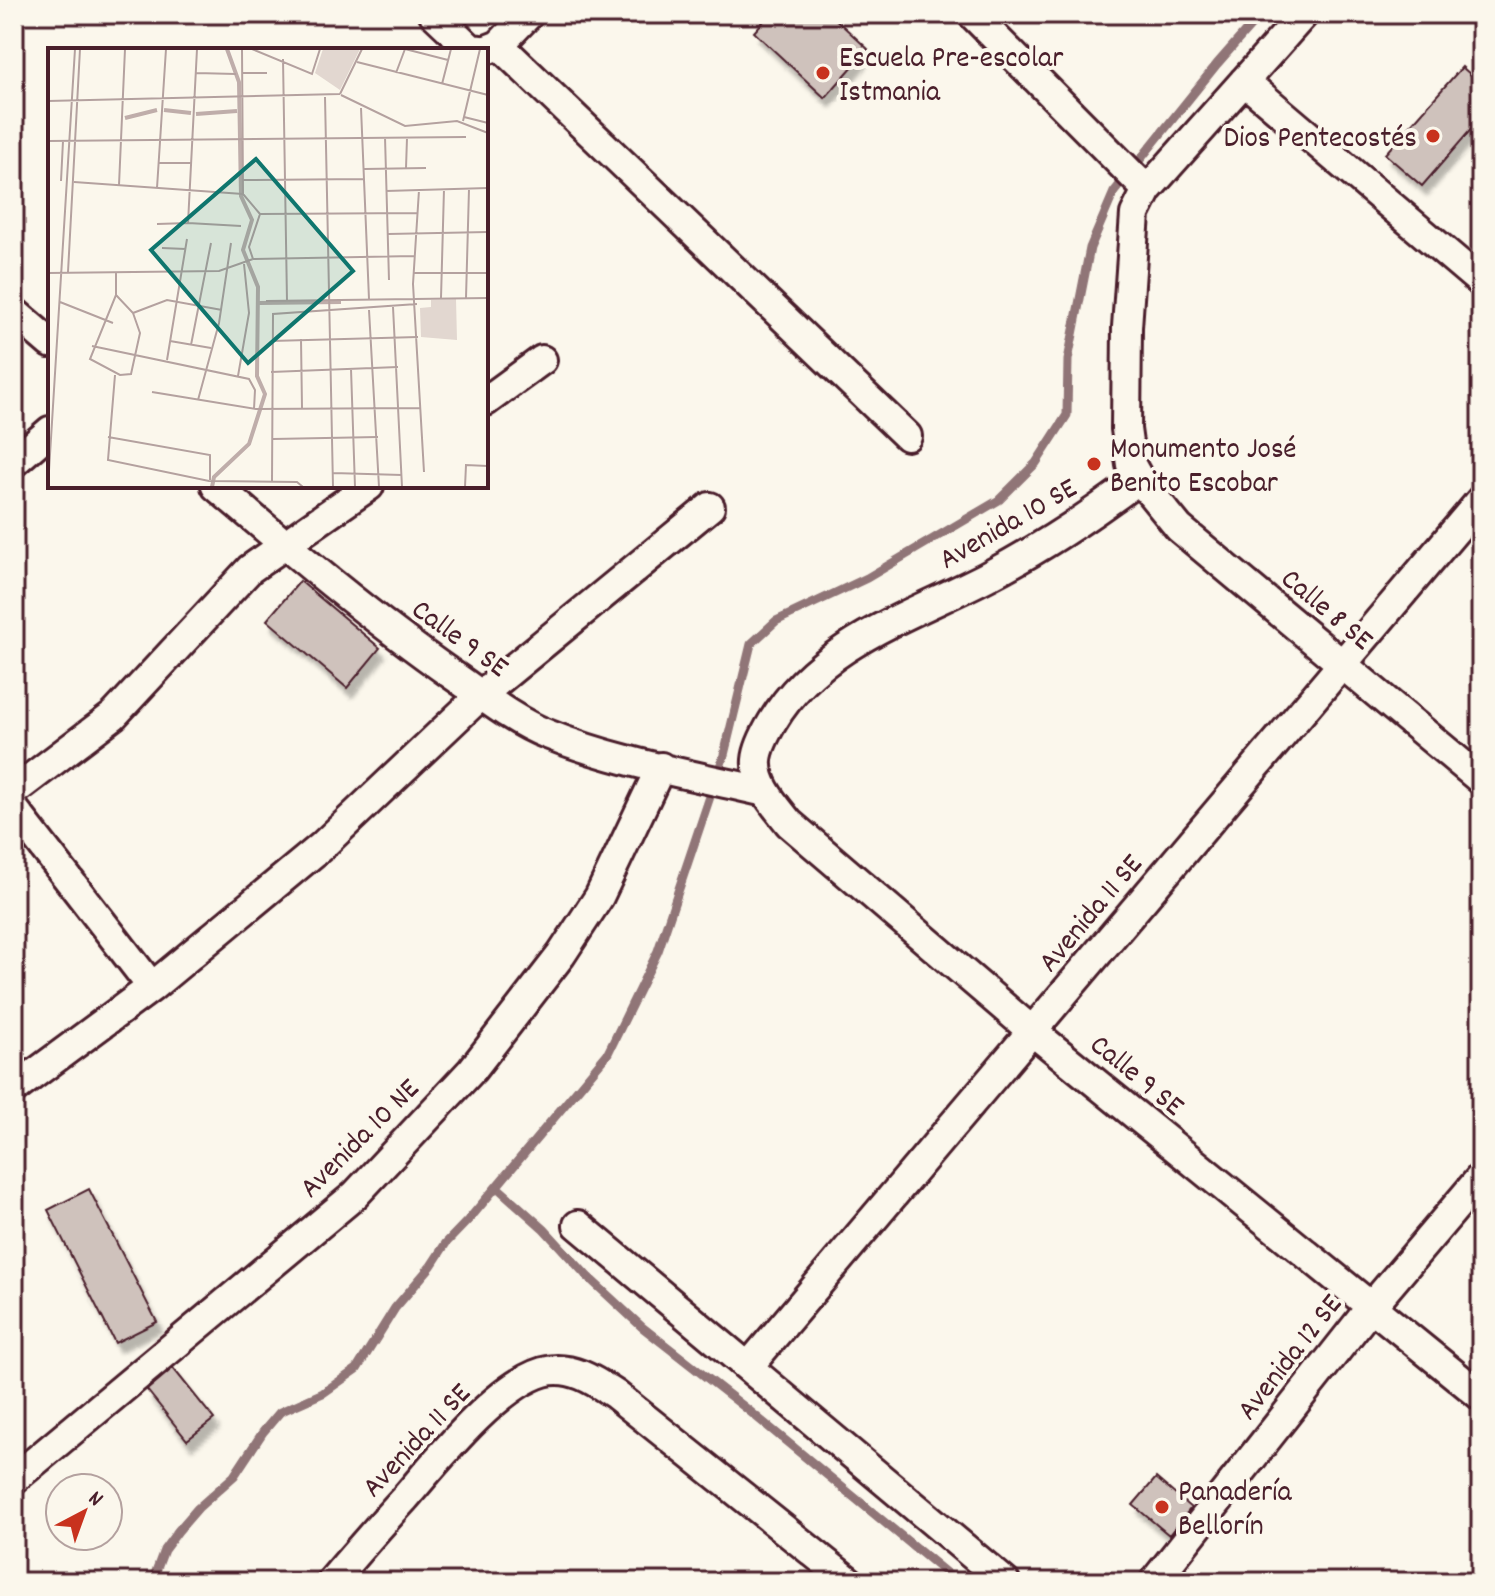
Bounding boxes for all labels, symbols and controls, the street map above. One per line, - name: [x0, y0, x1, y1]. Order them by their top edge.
- place label: Escuela Pre-escolar Istmania: [839, 39, 1063, 116]
- inset map: [48, 48, 488, 488]
- marker: Escuela Pre-escolar Istmania: [814, 64, 832, 82]
- place label: Dios Pentecostés: [1224, 119, 1417, 162]
- marker: Dios Pentecostés: [1424, 127, 1442, 145]
- place label: Monumento José Benito Escobar: [1110, 430, 1297, 507]
- marker: Monumento José Benito Escobar: [1085, 455, 1103, 473]
- street label: Avenida 10 SE: [932, 469, 1087, 583]
- street label: Calle 8 SE: [1270, 560, 1381, 663]
- street label: Calle 9 SE: [401, 591, 516, 691]
- street label: Avenida 11 SE: [1030, 846, 1155, 984]
- street label: Calle 9 SE: [1079, 1026, 1192, 1129]
- street label: Avenida 10 NE: [291, 1070, 431, 1210]
- street label: Avenida 12 SE: [1228, 1286, 1355, 1431]
- street label: Avenida 11 SE: [354, 1375, 483, 1509]
- north arrow: [44, 1472, 124, 1552]
- place label: Panadería Bellorín: [1178, 1473, 1293, 1550]
- text: N: [81, 1484, 109, 1515]
- marker: Panadería Bellorín: [1153, 1498, 1171, 1516]

